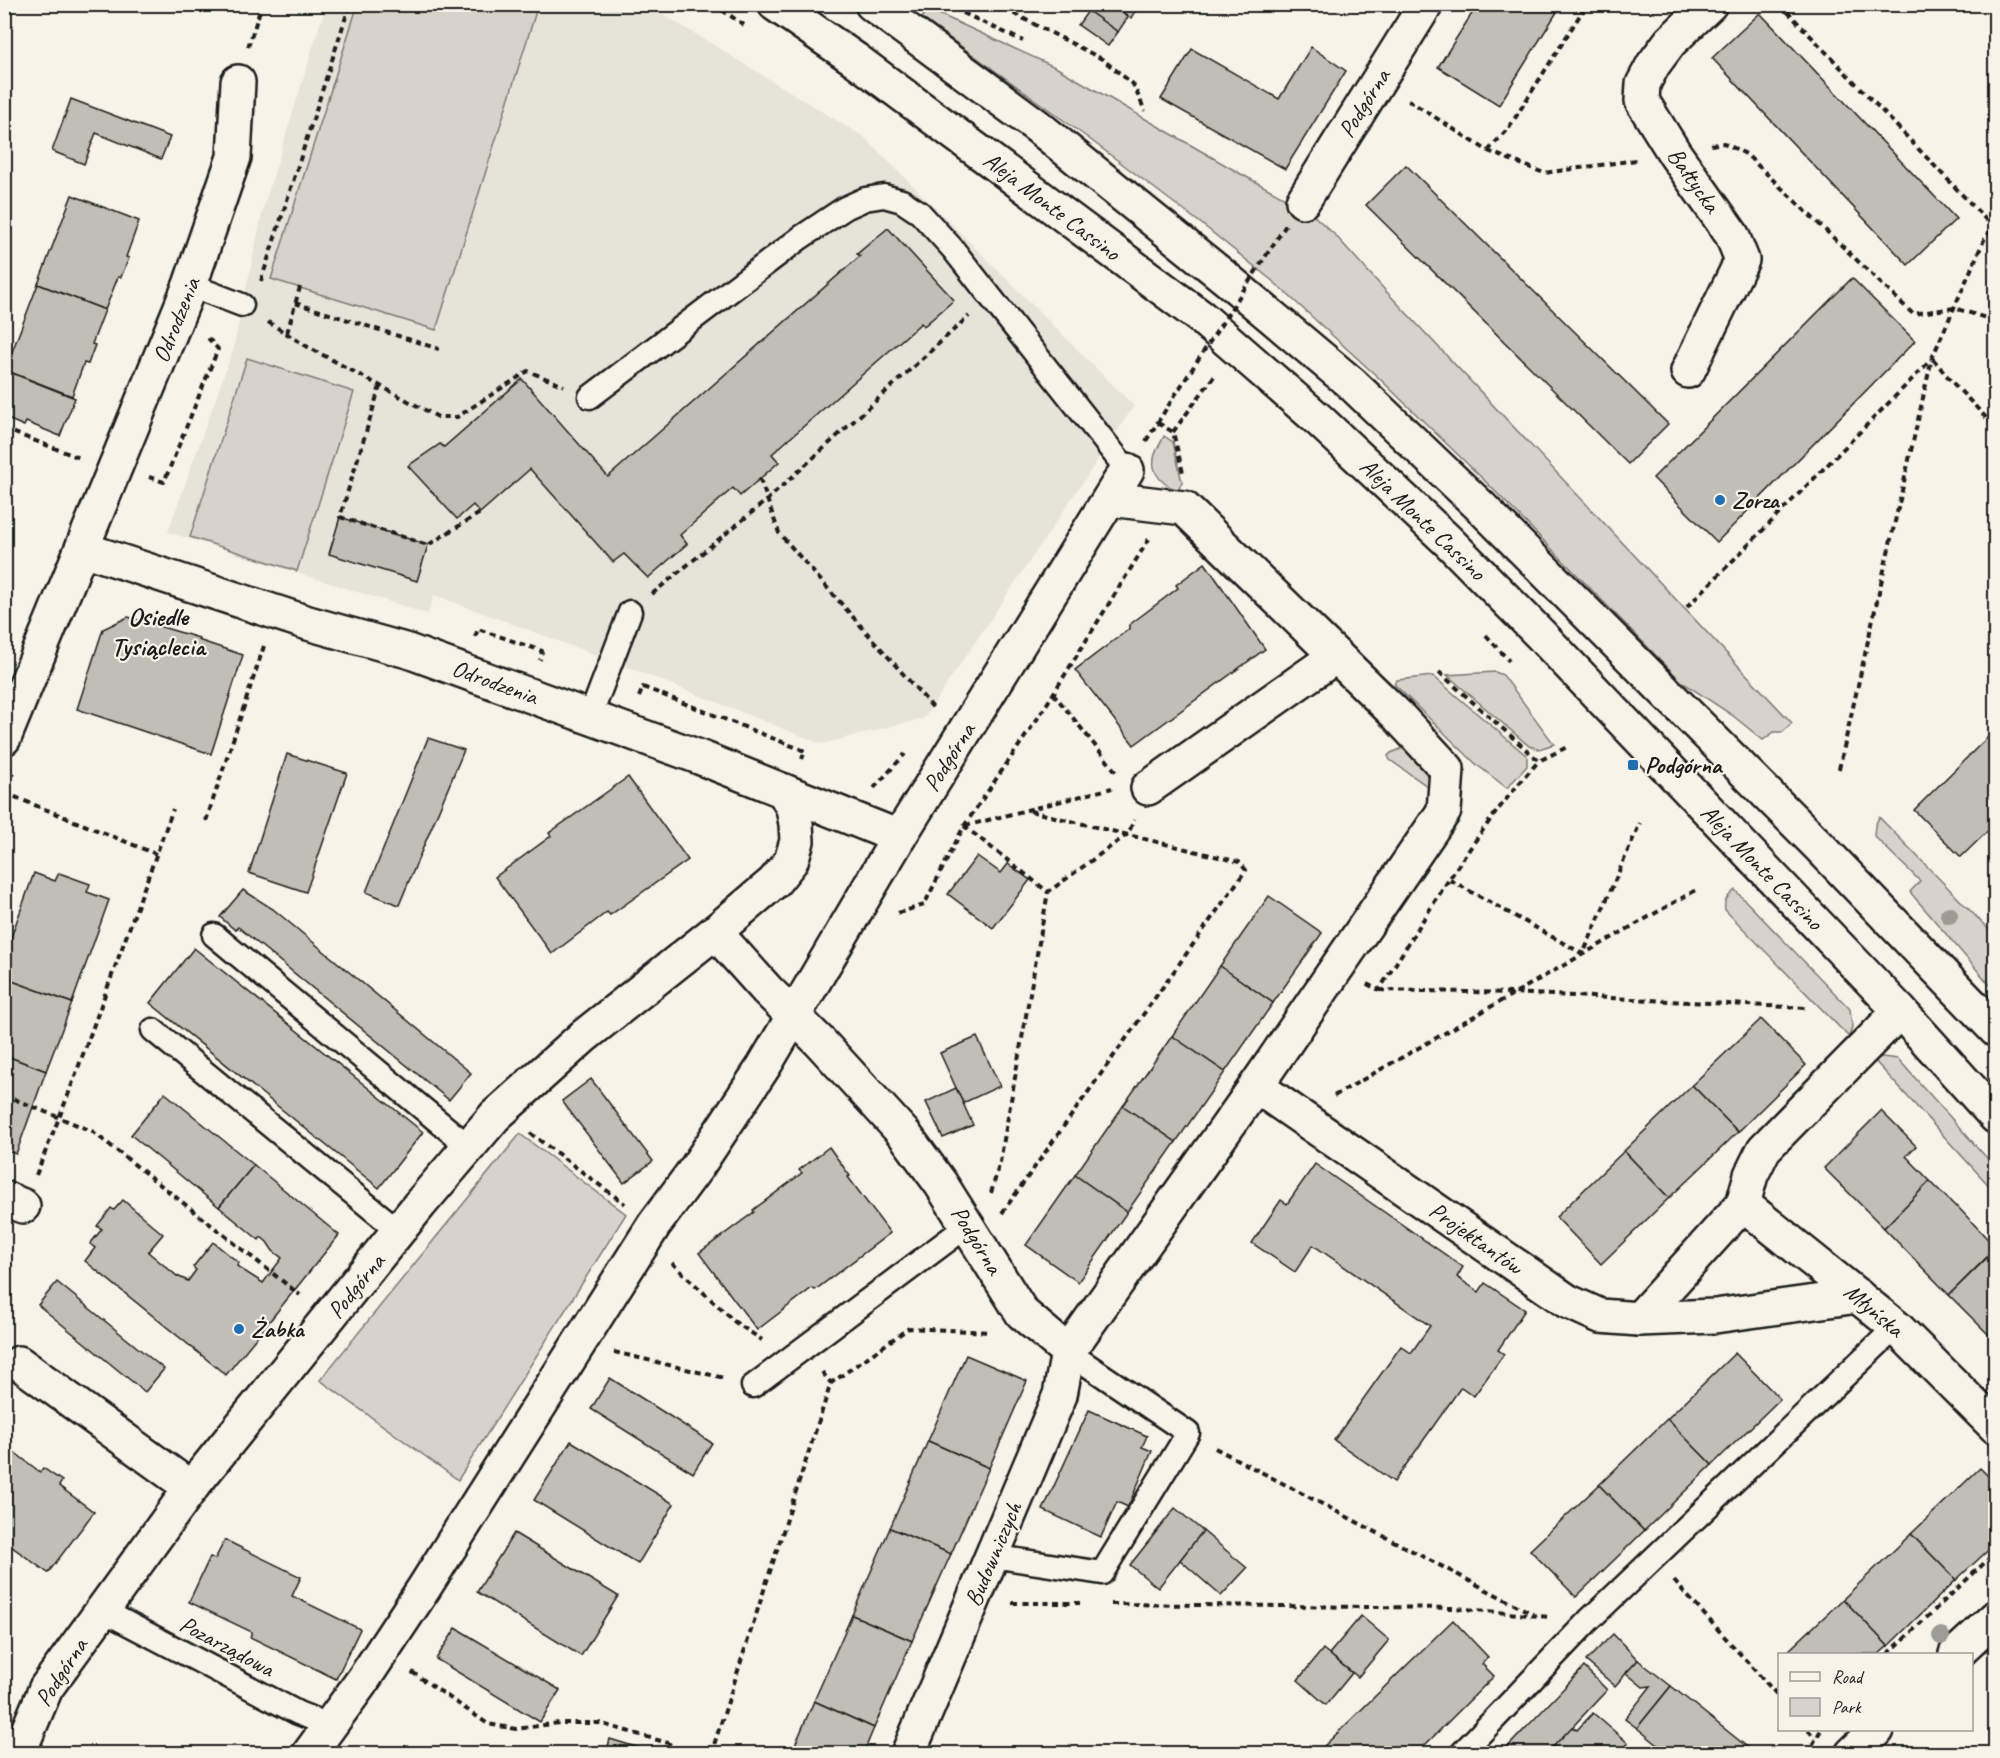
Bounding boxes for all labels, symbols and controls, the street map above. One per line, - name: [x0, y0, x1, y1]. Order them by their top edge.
- street label: Podgórna: [1331, 62, 1397, 143]
- street label: Bałtycka: [1661, 142, 1728, 220]
- street label: Aleja Monte Cassino: [978, 145, 1128, 268]
- street label: Odrodzenia: [145, 272, 207, 367]
- street label: Aleja Monte Cassino: [1354, 451, 1493, 588]
- place label: Zorza: [1732, 485, 1781, 515]
- marker: Zorza: [1713, 493, 1727, 507]
- district label: Osiedle Tysiąclecia: [111, 600, 207, 663]
- street label: Odrodzenia: [448, 653, 543, 712]
- street label: Podgórna: [916, 716, 982, 797]
- place label: Podgórna: [1645, 750, 1724, 780]
- marker: Podgórna: [1626, 758, 1640, 772]
- street label: Aleja Monte Cassino: [1694, 798, 1831, 937]
- street label: Projektantów: [1424, 1195, 1530, 1282]
- street label: Podgórna: [944, 1200, 1010, 1281]
- street label: Podgórna: [321, 1246, 392, 1325]
- street label: Młyńska: [1838, 1276, 1911, 1345]
- place label: Żabka: [251, 1314, 306, 1344]
- marker: Żabka: [232, 1322, 246, 1336]
- street label: Budowniczych: [958, 1496, 1029, 1611]
- street label: Pozarządowa: [175, 1609, 281, 1684]
- street label: Podgórna: [28, 1631, 95, 1712]
- legend: [1778, 1653, 1973, 1731]
- text: Road: [1832, 1666, 1865, 1688]
- text: Park: [1832, 1696, 1862, 1718]

